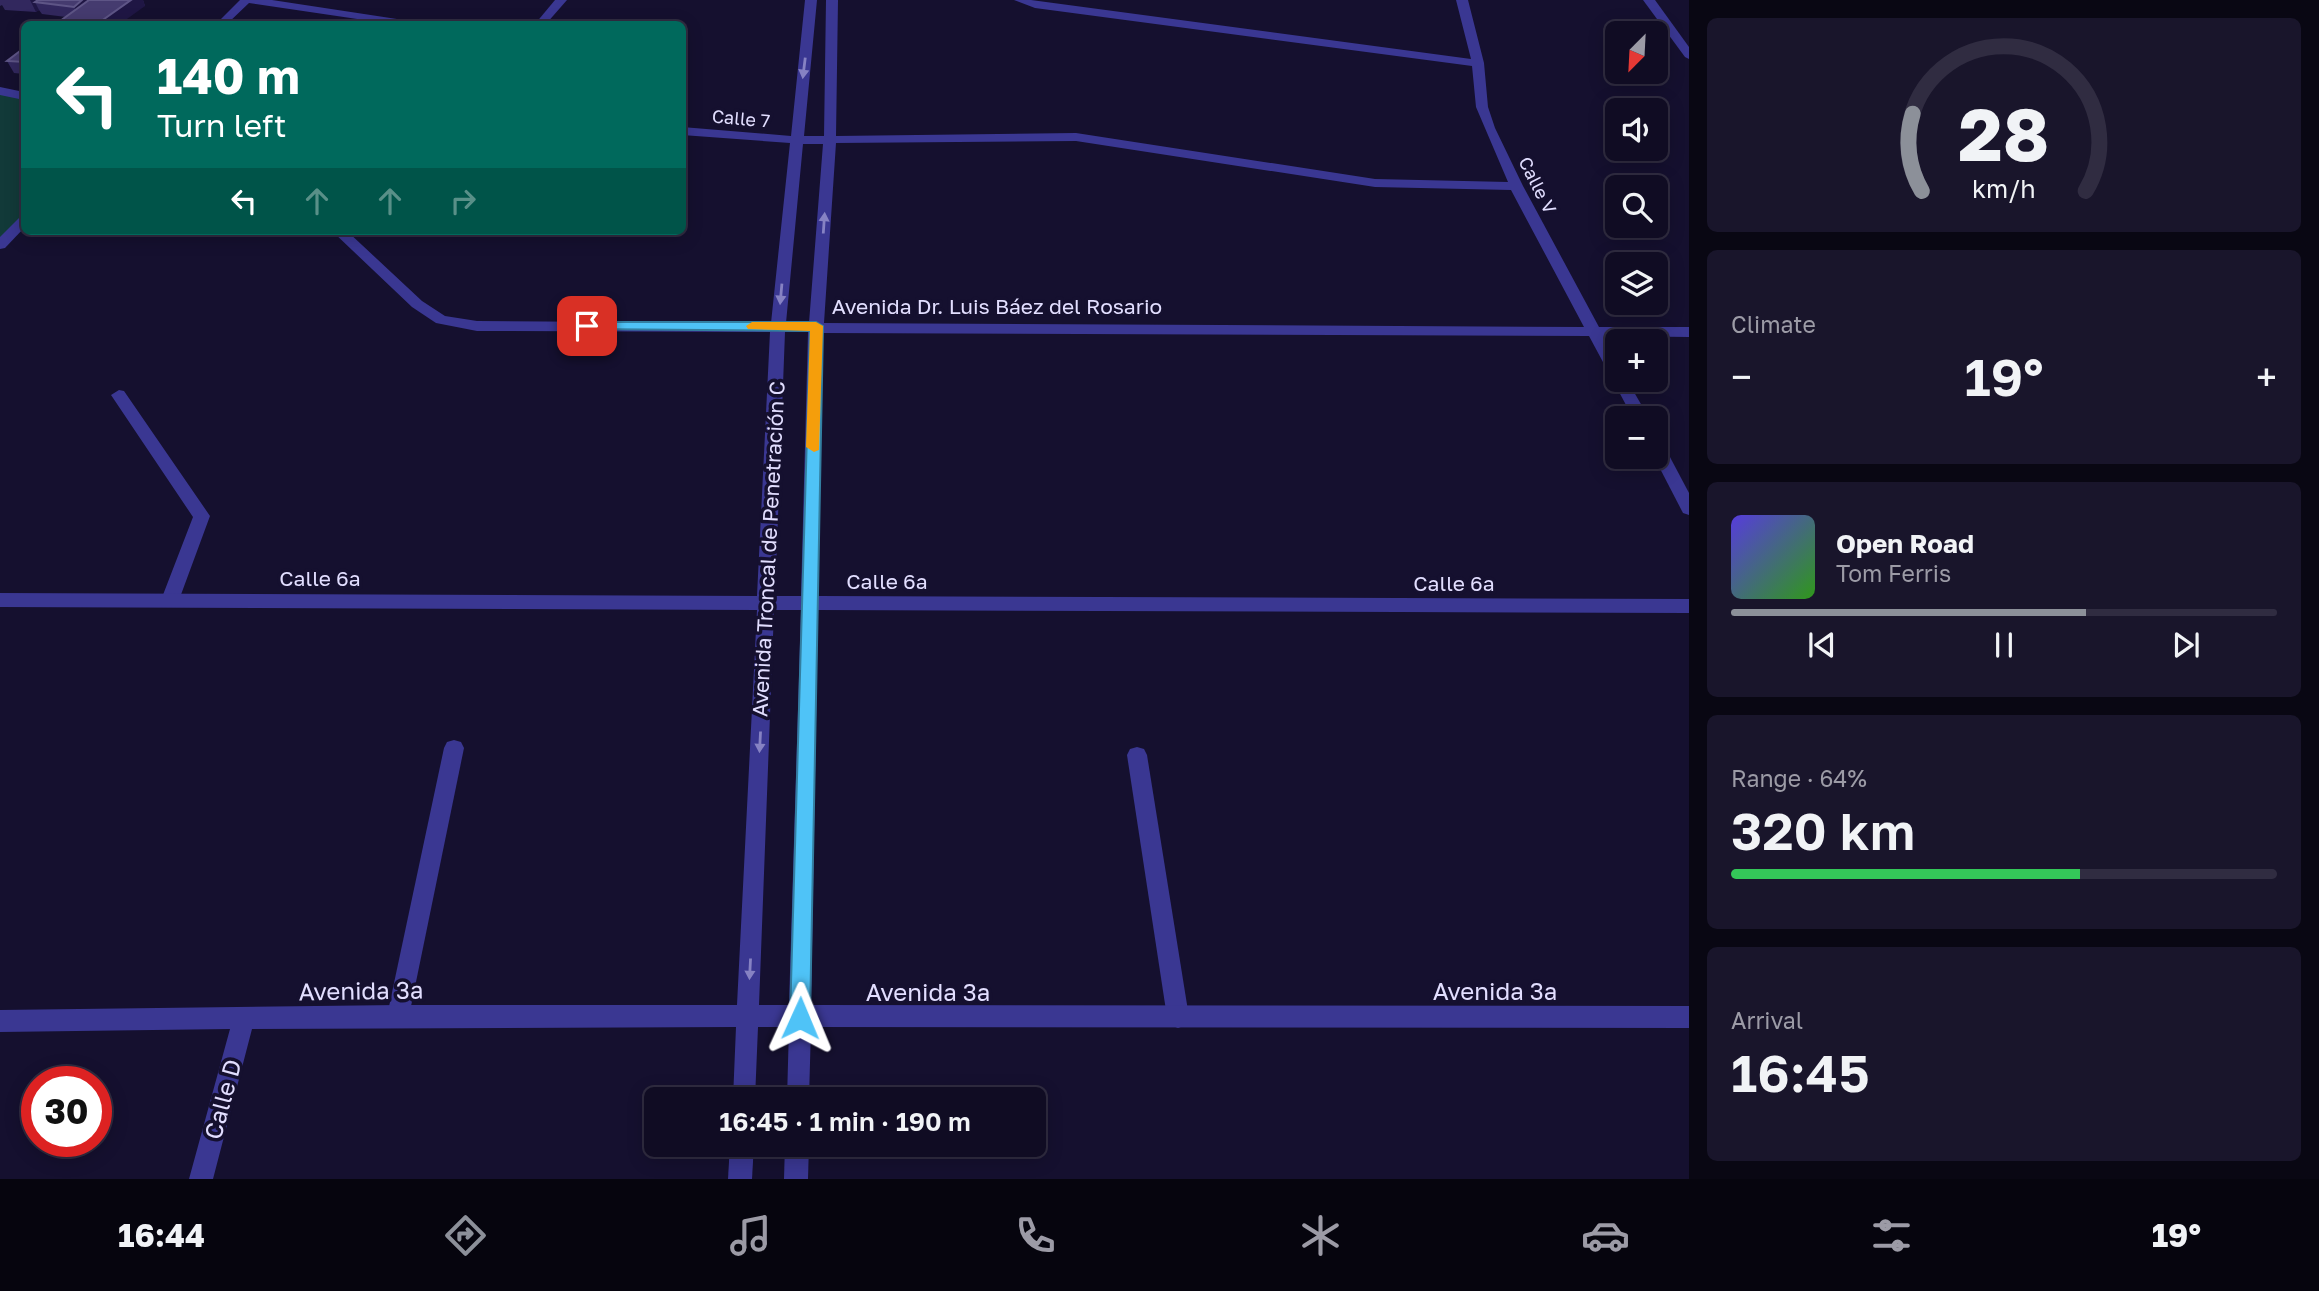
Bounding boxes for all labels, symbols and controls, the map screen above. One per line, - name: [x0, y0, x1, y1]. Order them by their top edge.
- north arrow: [1605, 21, 1668, 84]
- map controls: [1605, 21, 1668, 469]
- text: 140 m: [157, 46, 300, 105]
- icon: left: [42, 49, 133, 140]
- one-way arrow: [798, 57, 809, 79]
- text: 28: [1959, 90, 2050, 177]
- button: sound: [1605, 98, 1668, 161]
- street label: Calle 7: [711, 105, 771, 131]
- text: Turn left: [157, 106, 286, 144]
- street label: Calle V: [1514, 153, 1562, 217]
- text: km/h: [1972, 173, 2036, 204]
- button: search: [1605, 175, 1668, 238]
- icon: left: [225, 182, 263, 220]
- icon: ahead: [298, 182, 336, 220]
- icon: ahead: [371, 182, 409, 220]
- icon: right: [444, 182, 482, 220]
- one-way arrow: [819, 212, 830, 234]
- button: layers: [1605, 252, 1668, 315]
- one-way arrow: [775, 283, 786, 305]
- street label: Avenida Dr. Luis Báez del Rosario: [832, 293, 1162, 319]
- pin: [557, 296, 617, 356]
- icon: arrive: [568, 307, 606, 345]
- text: Climate: [1731, 310, 1816, 338]
- button: +: [1605, 329, 1668, 392]
- text: 19°: [1965, 345, 2043, 407]
- text: −: [1731, 354, 1752, 399]
- text: +: [2256, 354, 2277, 399]
- street label: Avenida Troncal de Penetración C: [746, 380, 790, 718]
- button: −: [1605, 406, 1668, 469]
- text: Open Road: [1836, 528, 1974, 559]
- text: Tom Ferris: [1836, 559, 1951, 587]
- street label: Calle 6a: [279, 565, 361, 591]
- street label: Calle 6a: [846, 568, 928, 594]
- street label: Calle 6a: [1413, 570, 1495, 596]
- icon: previous: [1803, 626, 1841, 664]
- icon: pause: [1985, 626, 2023, 664]
- icon: next: [2167, 626, 2205, 664]
- one-way arrow: [754, 731, 765, 753]
- text: Range · 64%: [1731, 764, 1867, 792]
- text: 320 km: [1731, 799, 1915, 861]
- one-way arrow: [744, 958, 755, 980]
- street label: Avenida 3a: [298, 974, 424, 1006]
- street label: Avenida 3a: [1433, 976, 1557, 1005]
- street label: Avenida 3a: [866, 977, 990, 1006]
- position arrow: [763, 981, 837, 1055]
- text: Arrival: [1731, 1006, 1803, 1034]
- text: 16:45: [1731, 1041, 1870, 1103]
- street label: Calle D: [197, 1056, 247, 1142]
- speed limit sign: 30: [21, 1066, 112, 1157]
- text: 16:45 · 1 min · 190 m: [719, 1106, 971, 1137]
- icon: directions: [441, 1211, 490, 1260]
- icon: music: [726, 1211, 775, 1260]
- icon: phone: [1011, 1211, 1060, 1260]
- icon: climate: [1296, 1211, 1345, 1260]
- icon: car: [1581, 1211, 1630, 1260]
- icon: filters: [1867, 1211, 1916, 1260]
- text: 16:44: [118, 1216, 205, 1254]
- text: 19°: [2152, 1216, 2201, 1254]

